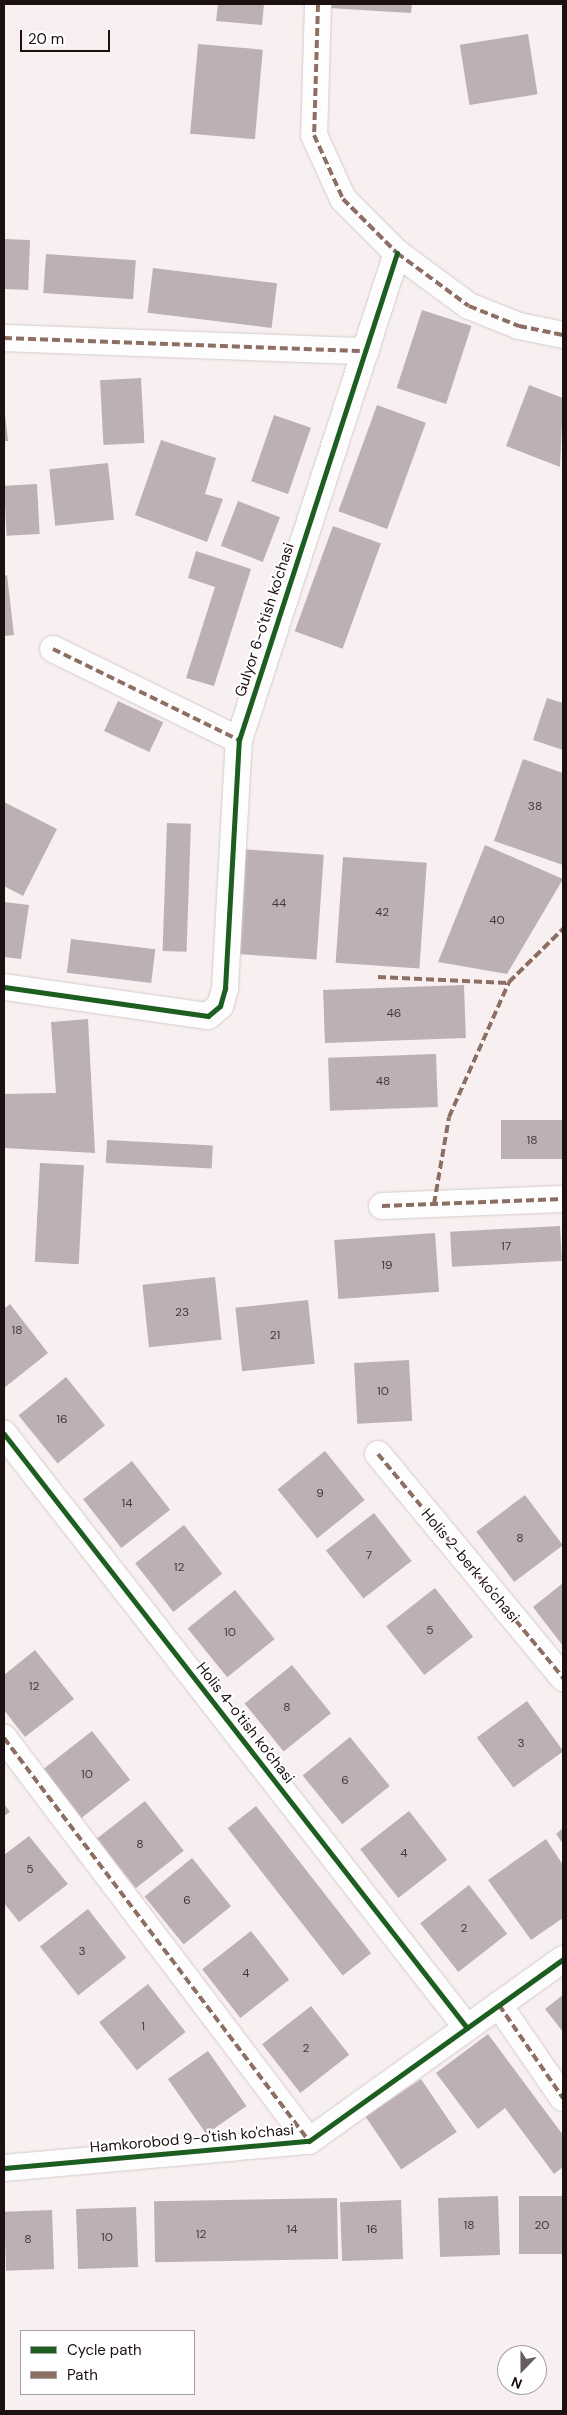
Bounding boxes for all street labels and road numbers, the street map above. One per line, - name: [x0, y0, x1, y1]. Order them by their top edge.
- street label: Gulyor 6-o'tish ko'chasi: [232, 541, 298, 699]
- street label: Holis 2-berk ko'chasi: [417, 1506, 523, 1626]
- street label: Holis 4-o'tish ko'chasi: [192, 1659, 298, 1787]
- street label: Hamkorobod 9-o'tish ko'chasi: [89, 2121, 295, 2157]

